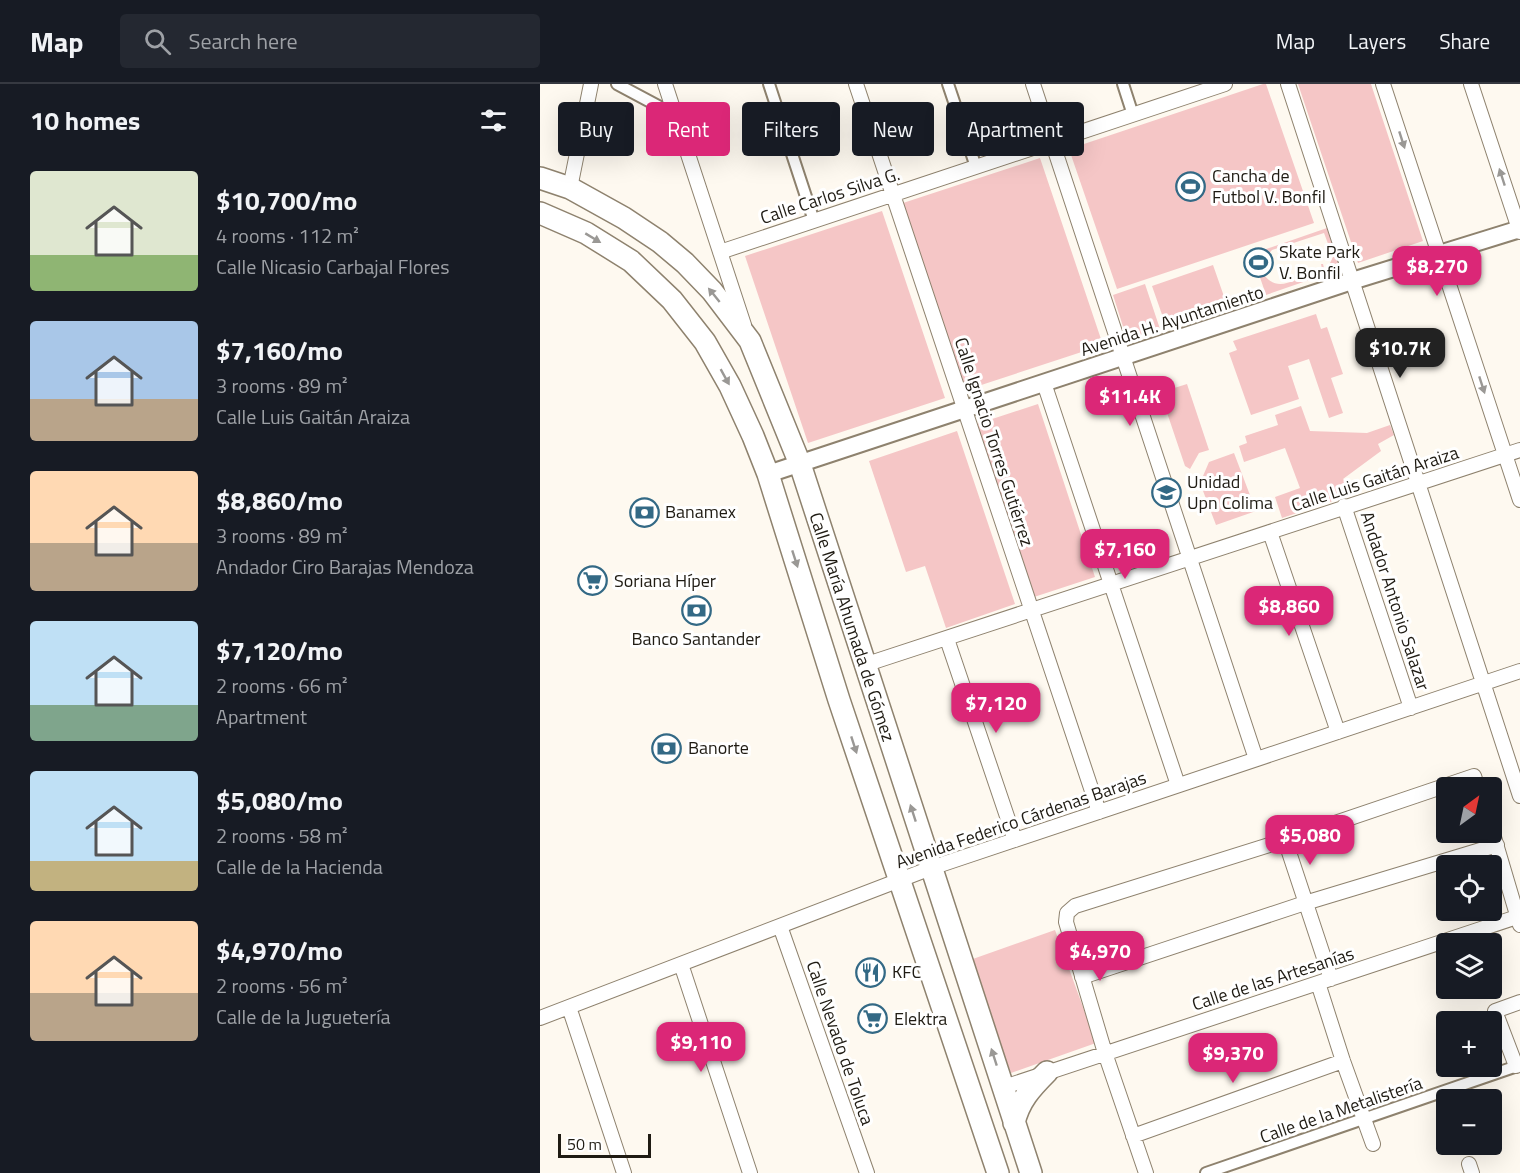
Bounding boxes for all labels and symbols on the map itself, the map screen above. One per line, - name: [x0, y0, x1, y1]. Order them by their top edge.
- one-way arrow: [1397, 131, 1407, 149]
- street label: Calle Carlos Silva G.: [756, 160, 903, 231]
- place label: Cancha de Futbol V. Bonfil: [1212, 162, 1326, 210]
- one-way arrow: [1496, 168, 1506, 186]
- sports icon: Cancha de Futbol V. Bonfil: [1175, 170, 1207, 202]
- one-way arrow: [585, 233, 602, 243]
- place label: Skate Park V. Bonfil: [1279, 238, 1361, 286]
- sports icon: Skate Park V. Bonfil: [1242, 246, 1274, 278]
- pin: $8,270: [1388, 246, 1486, 297]
- street label: Avenida H. Ayuntamiento: [1077, 278, 1267, 363]
- one-way arrow: [708, 287, 721, 303]
- pin: $10.7K: [1351, 328, 1449, 379]
- street label: Calle Ignacio Torres Gutiérrez: [948, 334, 1041, 550]
- one-way arrow: [720, 369, 730, 386]
- pin: $11.4K: [1081, 376, 1179, 427]
- one-way arrow: [1478, 376, 1487, 394]
- street label: Calle Luis Gaitán Araiza: [1288, 439, 1462, 518]
- place label: Unidad Upn Colima: [1187, 468, 1273, 516]
- school or university icon: Unidad Upn Colima: [1150, 476, 1182, 508]
- bank icon: Banamex: [628, 496, 660, 528]
- place label: Banamex: [665, 498, 736, 525]
- street label: Andador Antonio Salazar: [1354, 508, 1437, 694]
- street label: Calle María Ahumada de Gómez: [803, 509, 902, 745]
- pin: $7,160: [1076, 529, 1174, 580]
- one-way arrow: [791, 550, 800, 568]
- supermarket icon: Soriana Híper: [577, 565, 609, 597]
- place label: Soriana Híper: [614, 567, 716, 594]
- pin: $8,860: [1240, 586, 1338, 637]
- bank icon: Banco Santander: [680, 594, 712, 626]
- place label: Banco Santander: [631, 625, 761, 652]
- pin: $7,120: [947, 683, 1045, 734]
- bank icon: Banorte: [651, 732, 683, 764]
- place label: Banorte: [688, 734, 749, 761]
- one-way arrow: [850, 736, 859, 754]
- street label: Avenida Federico Cárdenas Barajas: [892, 764, 1150, 875]
- north arrow: [1436, 777, 1502, 843]
- one-way arrow: [908, 804, 917, 822]
- pin: $5,080: [1261, 815, 1359, 866]
- pin: $4,970: [1051, 931, 1149, 982]
- street label: Calle de las Artesanías: [1188, 940, 1357, 1017]
- restaurant icon: KFC: [855, 956, 887, 988]
- street label: Calle Nevado de Toluca: [800, 957, 881, 1129]
- place label: KFC: [892, 958, 922, 985]
- supermarket icon: Elektra: [857, 1003, 889, 1035]
- place label: Elektra: [894, 1005, 947, 1032]
- pin: $9,110: [652, 1022, 750, 1073]
- pin: $9,370: [1184, 1033, 1282, 1084]
- one-way arrow: [989, 1048, 998, 1066]
- street label: Calle de la Metalistería: [1256, 1069, 1426, 1150]
- scale bar: [558, 1131, 651, 1158]

